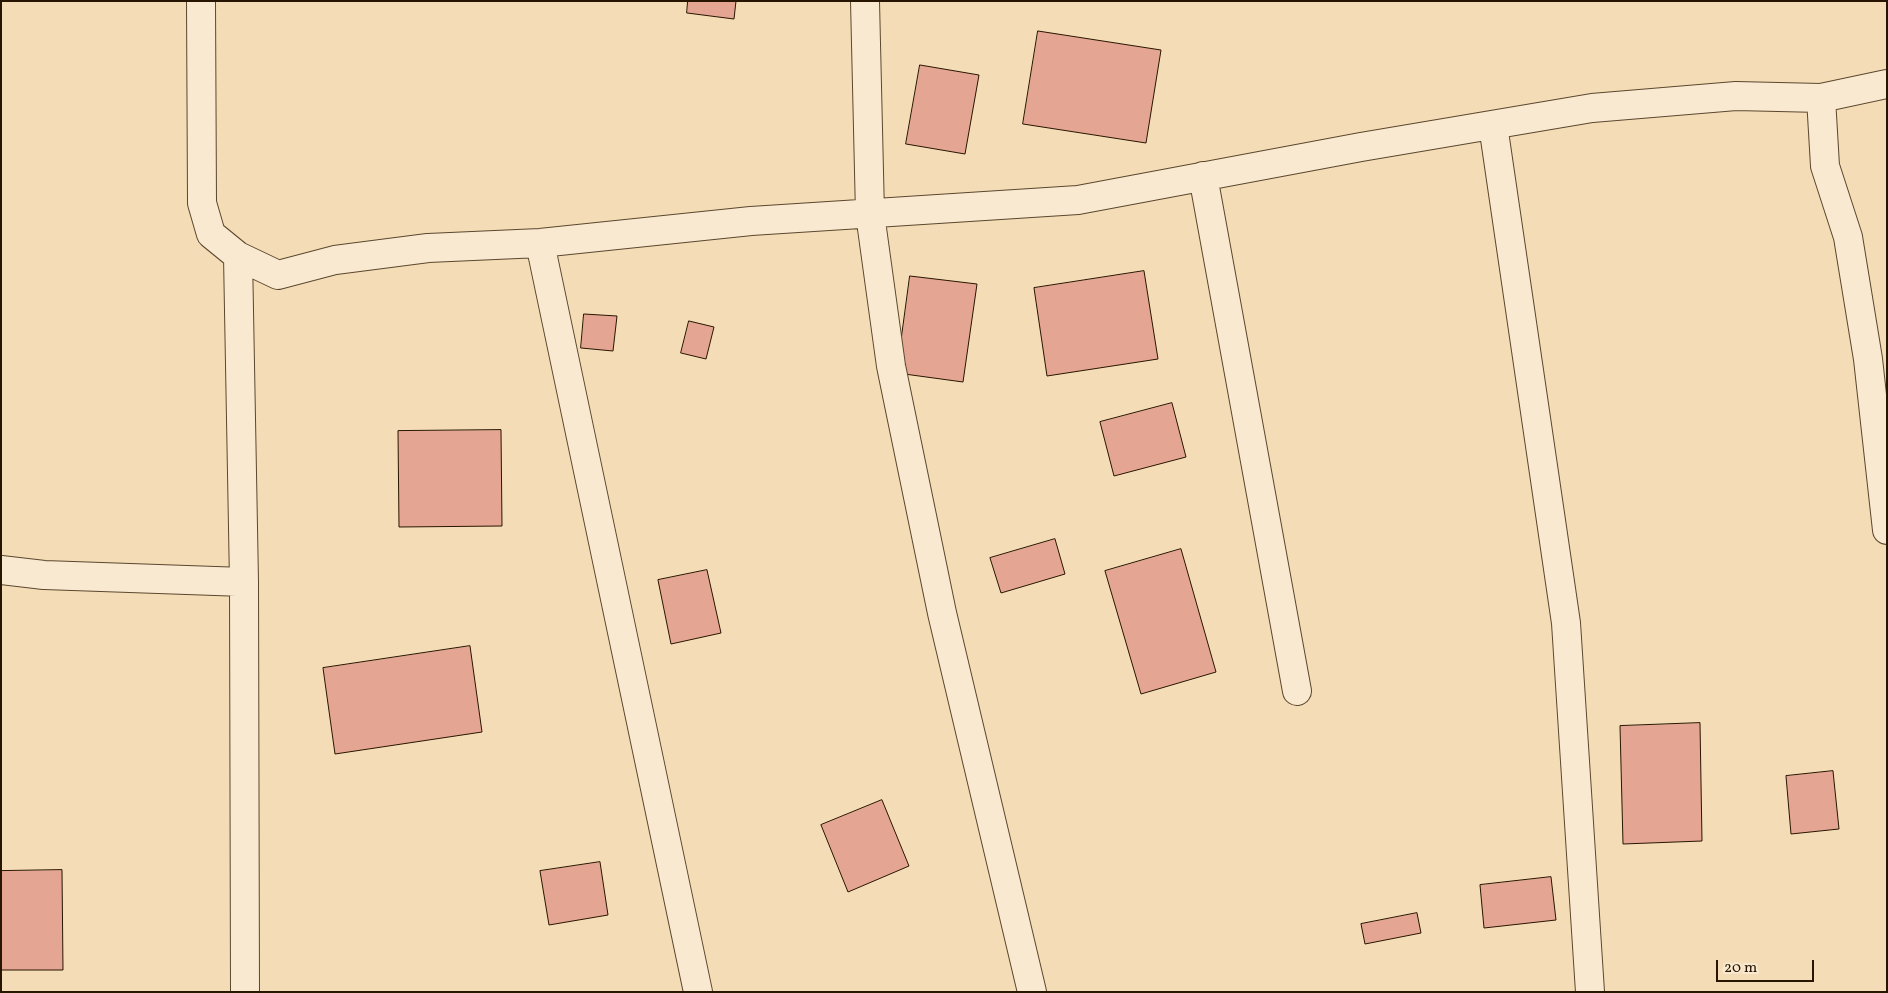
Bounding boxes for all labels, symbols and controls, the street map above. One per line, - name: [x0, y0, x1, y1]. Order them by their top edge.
- scale bar: [1718, 950, 1816, 982]
- text: 20 m: [1724, 958, 1757, 979]

